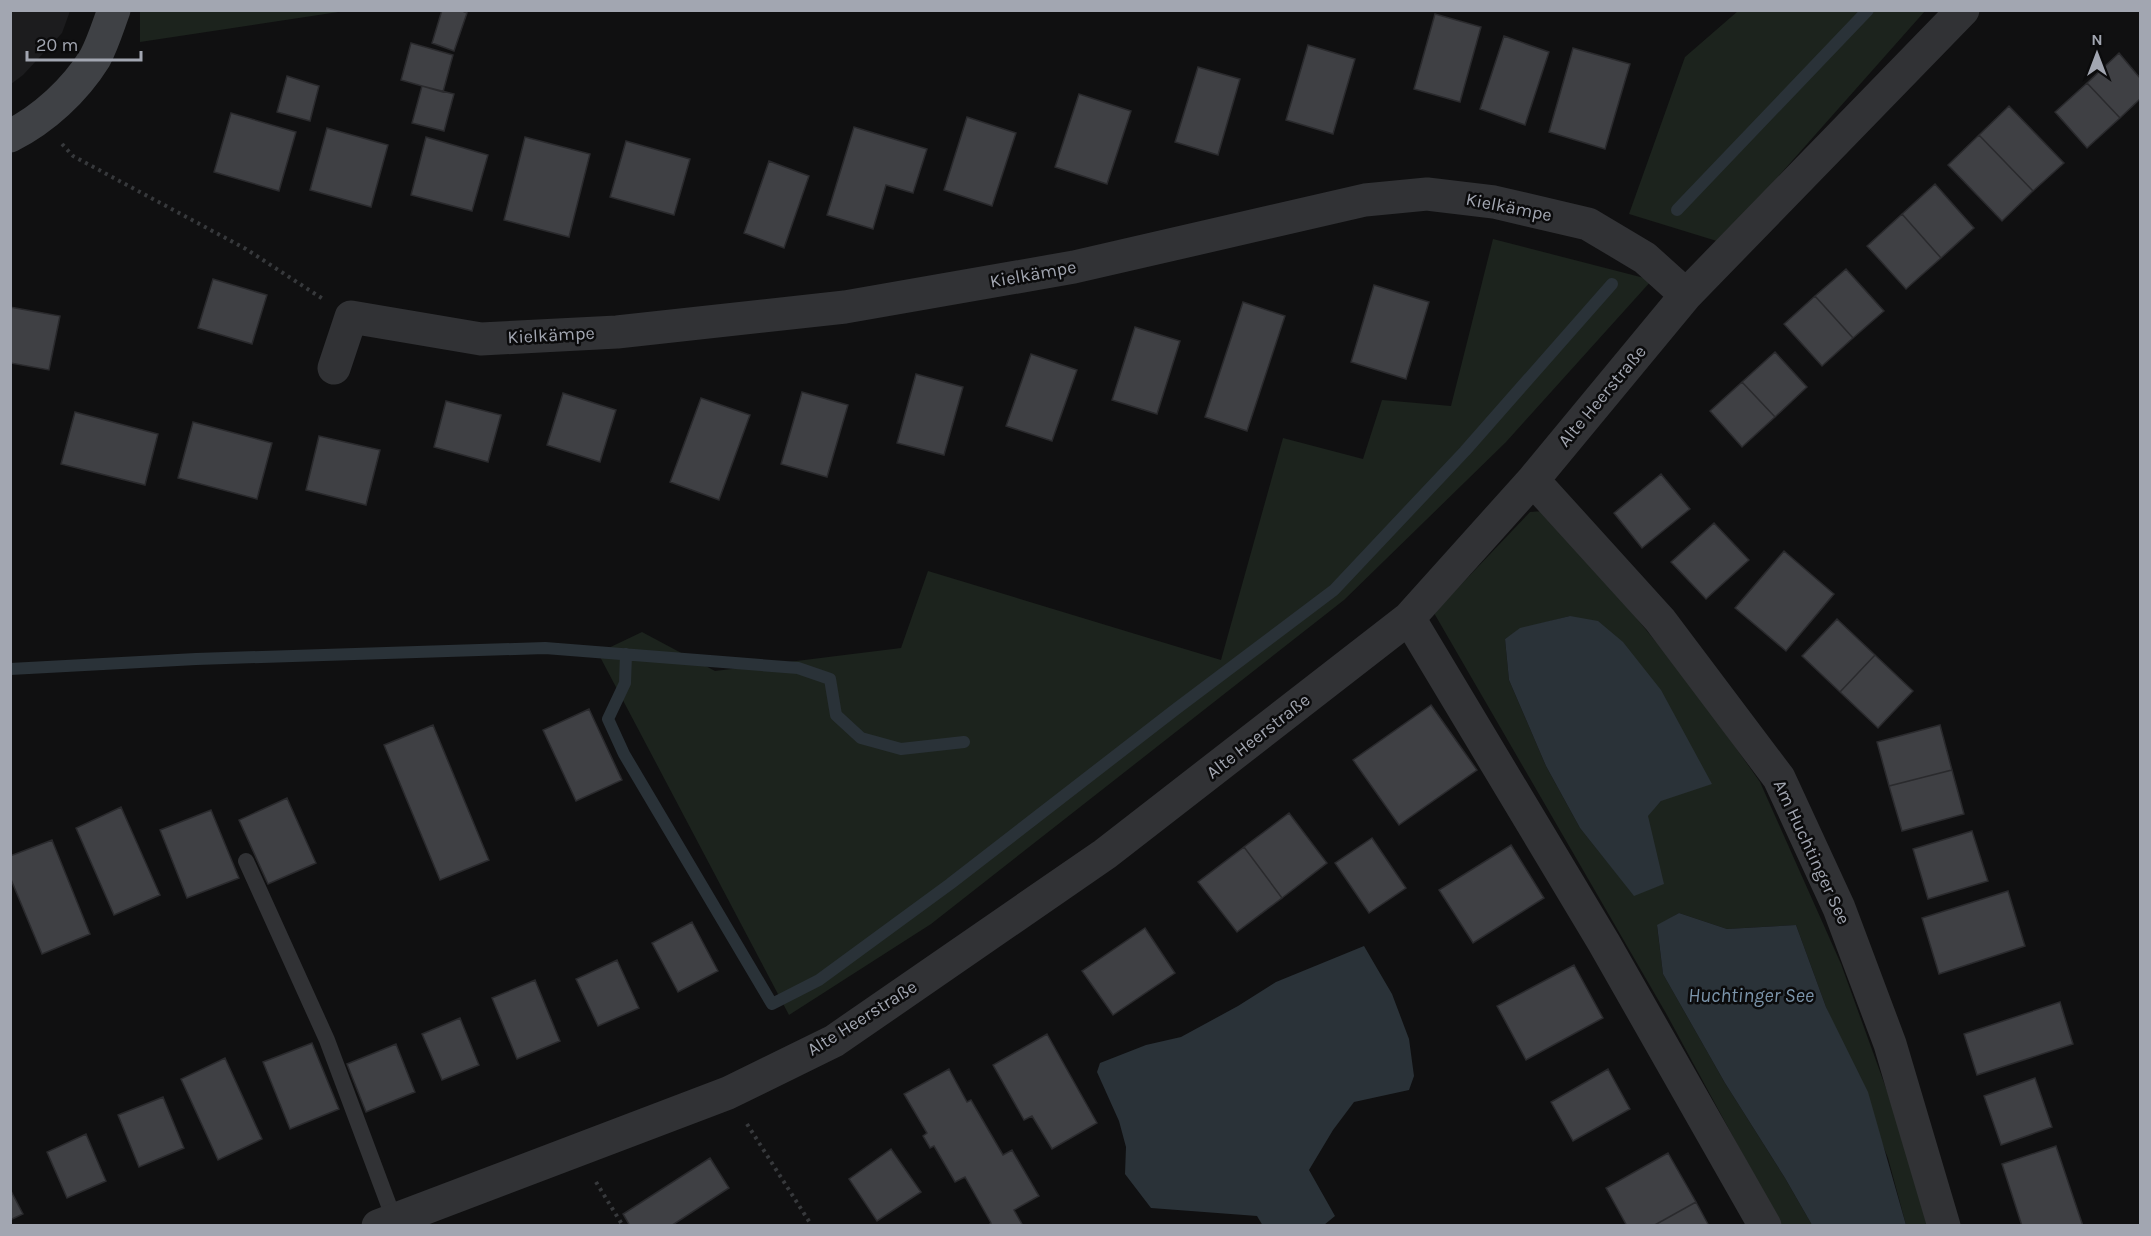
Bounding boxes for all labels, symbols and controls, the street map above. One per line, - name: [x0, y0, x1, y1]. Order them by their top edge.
- scale bar: [27, 24, 141, 62]
- north arrow: [2067, 24, 2127, 84]
- text: N: [2091, 30, 2103, 49]
- text: 20 m: [36, 34, 78, 56]
- street label: Kielkämpe: [1464, 188, 1554, 226]
- street label: Kielkämpe: [988, 256, 1078, 292]
- street label: Kielkämpe: [507, 322, 595, 348]
- street label: Alte Heerstraße: [1553, 341, 1651, 451]
- street label: Alte Heerstraße: [1202, 689, 1314, 783]
- street label: Am Huchtinger See: [1769, 776, 1855, 928]
- street label: Alte Heerstraße: [803, 975, 921, 1061]
- water label: Huchtinger See: [1688, 984, 1814, 1007]

